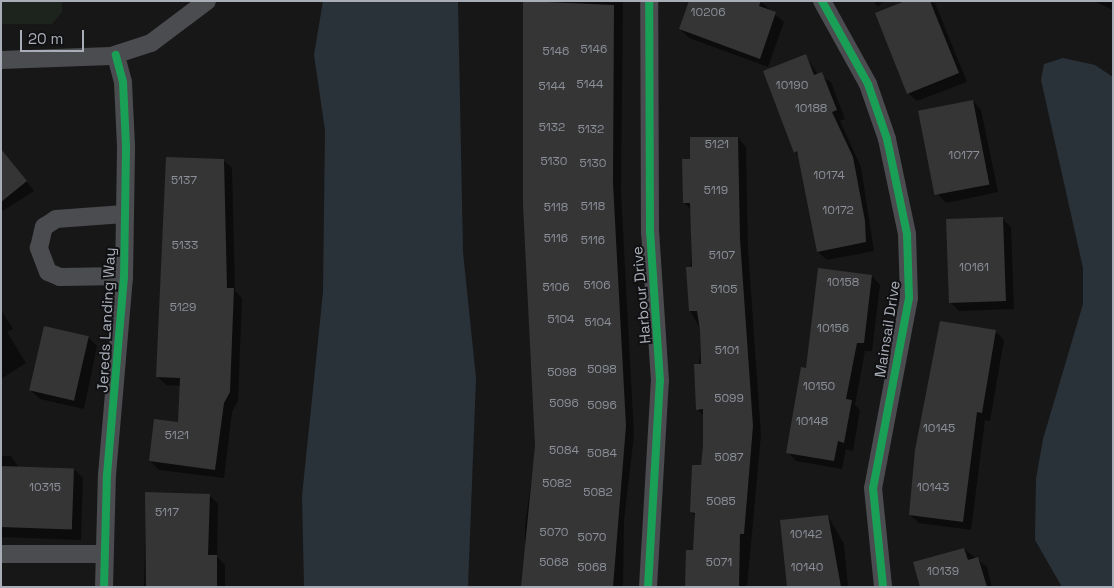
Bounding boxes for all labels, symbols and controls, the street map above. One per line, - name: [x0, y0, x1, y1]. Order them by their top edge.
- house number: 10206: [691, 6, 725, 20]
- scale bar: [22, 20, 86, 52]
- text: 20 m: [28, 29, 63, 48]
- house number: 5146: [581, 43, 607, 57]
- house number: 5146: [543, 45, 569, 59]
- house number: 5144: [576, 78, 604, 92]
- house number: 10190: [776, 79, 808, 93]
- house number: 5144: [538, 80, 566, 94]
- house number: 10188: [795, 102, 827, 116]
- house number: 5132: [539, 121, 565, 135]
- house number: 5132: [578, 123, 604, 137]
- house number: 5121: [705, 138, 729, 152]
- house number: 10177: [948, 149, 980, 163]
- house number: 5130: [541, 155, 567, 169]
- house number: 5130: [580, 157, 606, 171]
- house number: 10174: [813, 169, 845, 183]
- house number: 5137: [171, 174, 197, 188]
- house number: 5119: [704, 184, 728, 198]
- house number: 5118: [581, 200, 605, 214]
- house number: 5118: [544, 201, 568, 215]
- house number: 10172: [822, 204, 854, 218]
- house number: 5116: [544, 232, 568, 246]
- house number: 5116: [581, 234, 605, 248]
- house number: 5133: [172, 239, 198, 253]
- street label: Harbour Drive: [628, 246, 654, 344]
- street label: Jereds Landing Way: [93, 247, 119, 393]
- house number: 5107: [709, 249, 735, 263]
- house number: 10161: [959, 261, 989, 275]
- house number: 10158: [827, 276, 859, 290]
- house number: 5106: [583, 279, 611, 293]
- street label: Mainsail Drive: [870, 279, 904, 379]
- house number: 5106: [542, 281, 570, 295]
- house number: 5105: [711, 283, 737, 297]
- house number: 5129: [170, 301, 196, 315]
- house number: 5104: [547, 313, 575, 327]
- house number: 5104: [584, 316, 612, 330]
- house number: 10156: [817, 322, 849, 336]
- house number: 5101: [715, 344, 739, 358]
- house number: 5098: [587, 363, 617, 377]
- house number: 5098: [547, 366, 577, 380]
- house number: 10150: [803, 380, 835, 394]
- house number: 5099: [714, 392, 744, 406]
- house number: 5096: [549, 397, 579, 411]
- house number: 5096: [587, 399, 617, 413]
- house number: 10148: [796, 415, 828, 429]
- house number: 10145: [923, 422, 955, 436]
- house number: 5121: [165, 429, 189, 443]
- house number: 5084: [549, 444, 579, 458]
- house number: 5084: [587, 447, 617, 461]
- house number: 5087: [715, 451, 743, 465]
- house number: 5082: [542, 477, 572, 491]
- house number: 10315: [29, 481, 61, 495]
- house number: 10143: [917, 481, 949, 495]
- house number: 5082: [583, 486, 613, 500]
- house number: 5085: [706, 495, 736, 509]
- house number: 5117: [155, 506, 179, 520]
- house number: 5070: [539, 526, 569, 540]
- house number: 10142: [790, 528, 822, 542]
- house number: 5070: [577, 531, 607, 545]
- house number: 5068: [539, 556, 569, 570]
- house number: 5071: [706, 556, 732, 570]
- house number: 5068: [577, 561, 607, 575]
- house number: 10140: [791, 561, 823, 575]
- house number: 10139: [927, 565, 959, 579]

